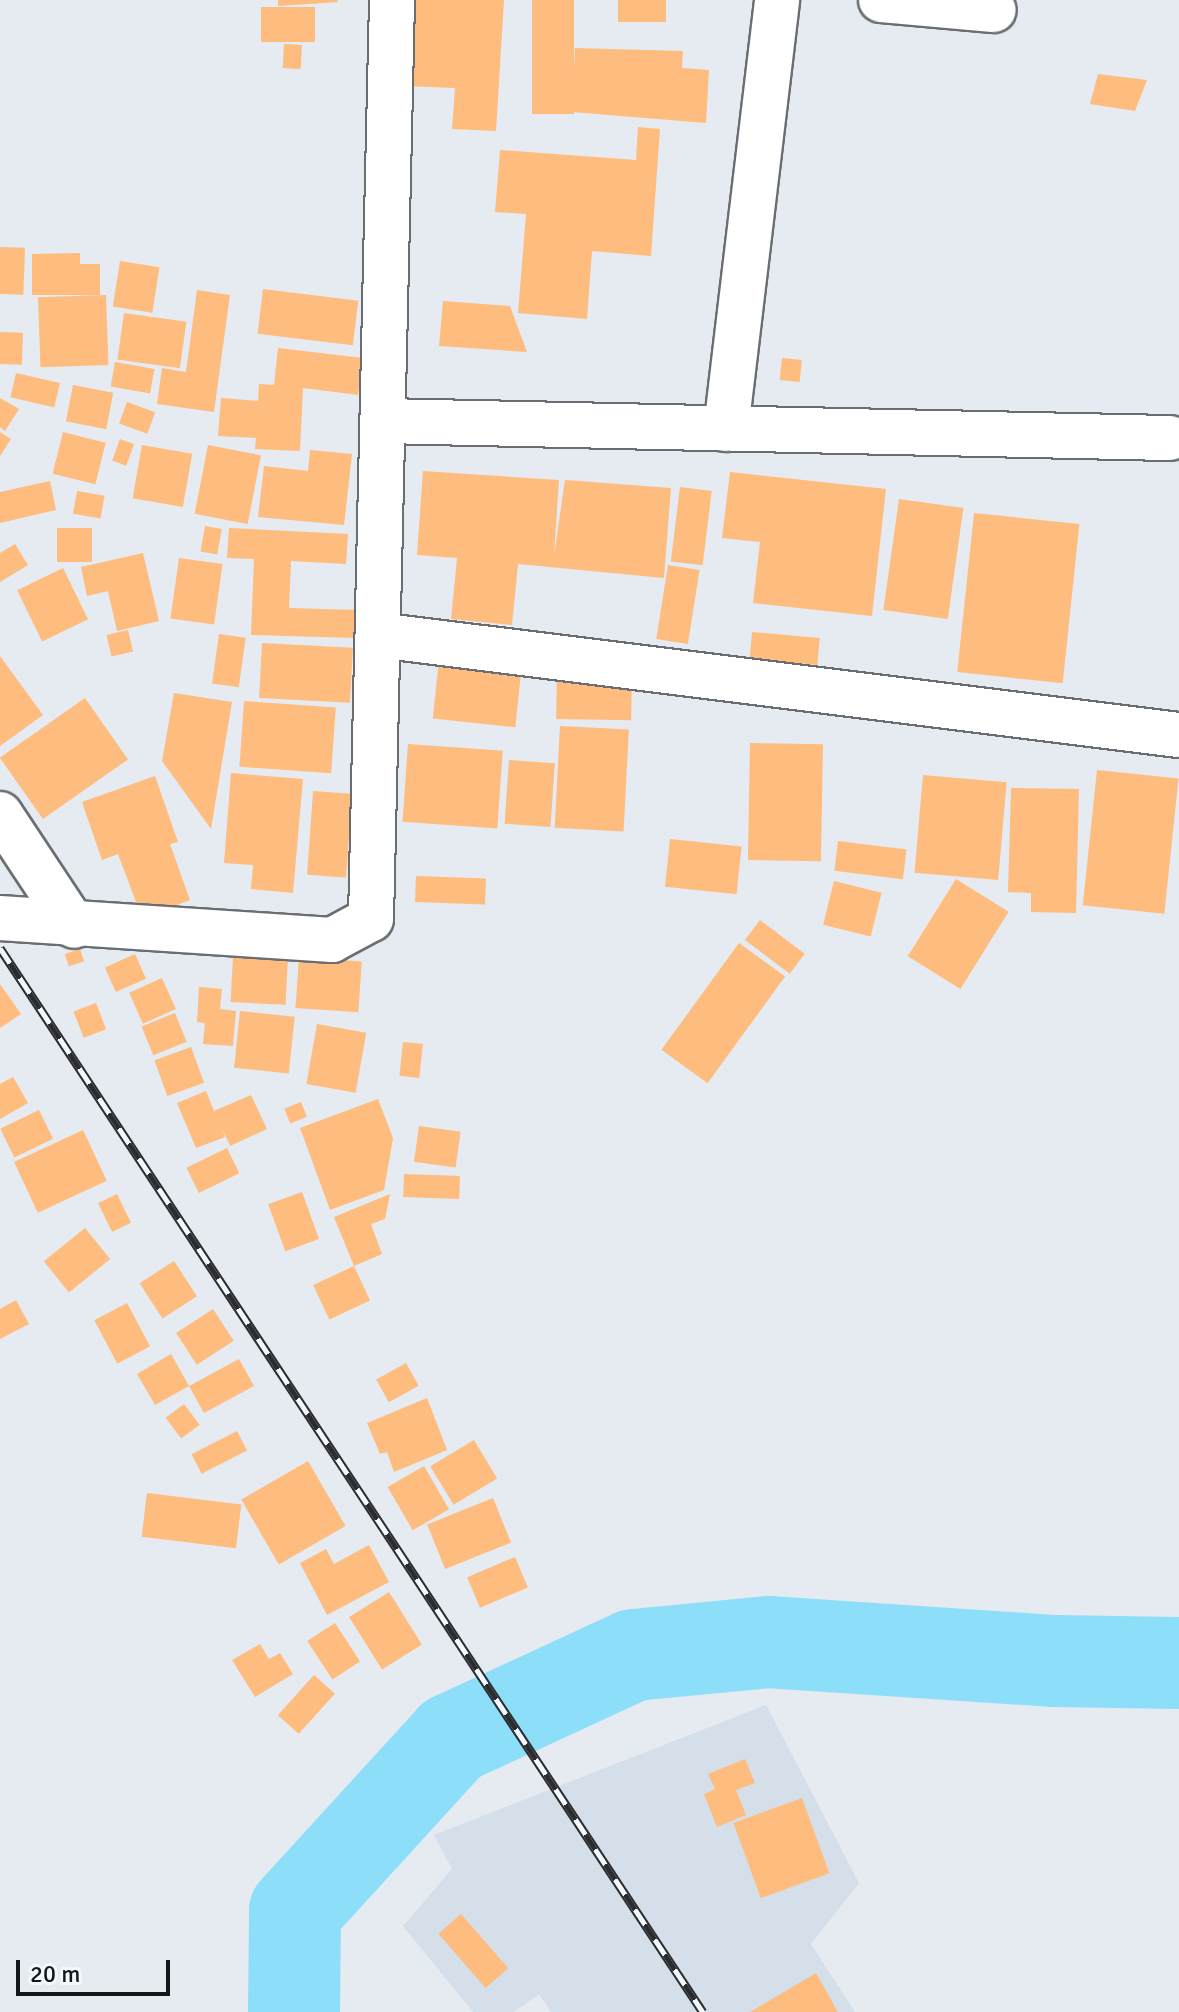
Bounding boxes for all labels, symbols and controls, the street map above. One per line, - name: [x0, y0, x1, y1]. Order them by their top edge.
- scale bar: [20, 1944, 174, 1994]
- text: 20 m: [30, 1959, 80, 1989]

